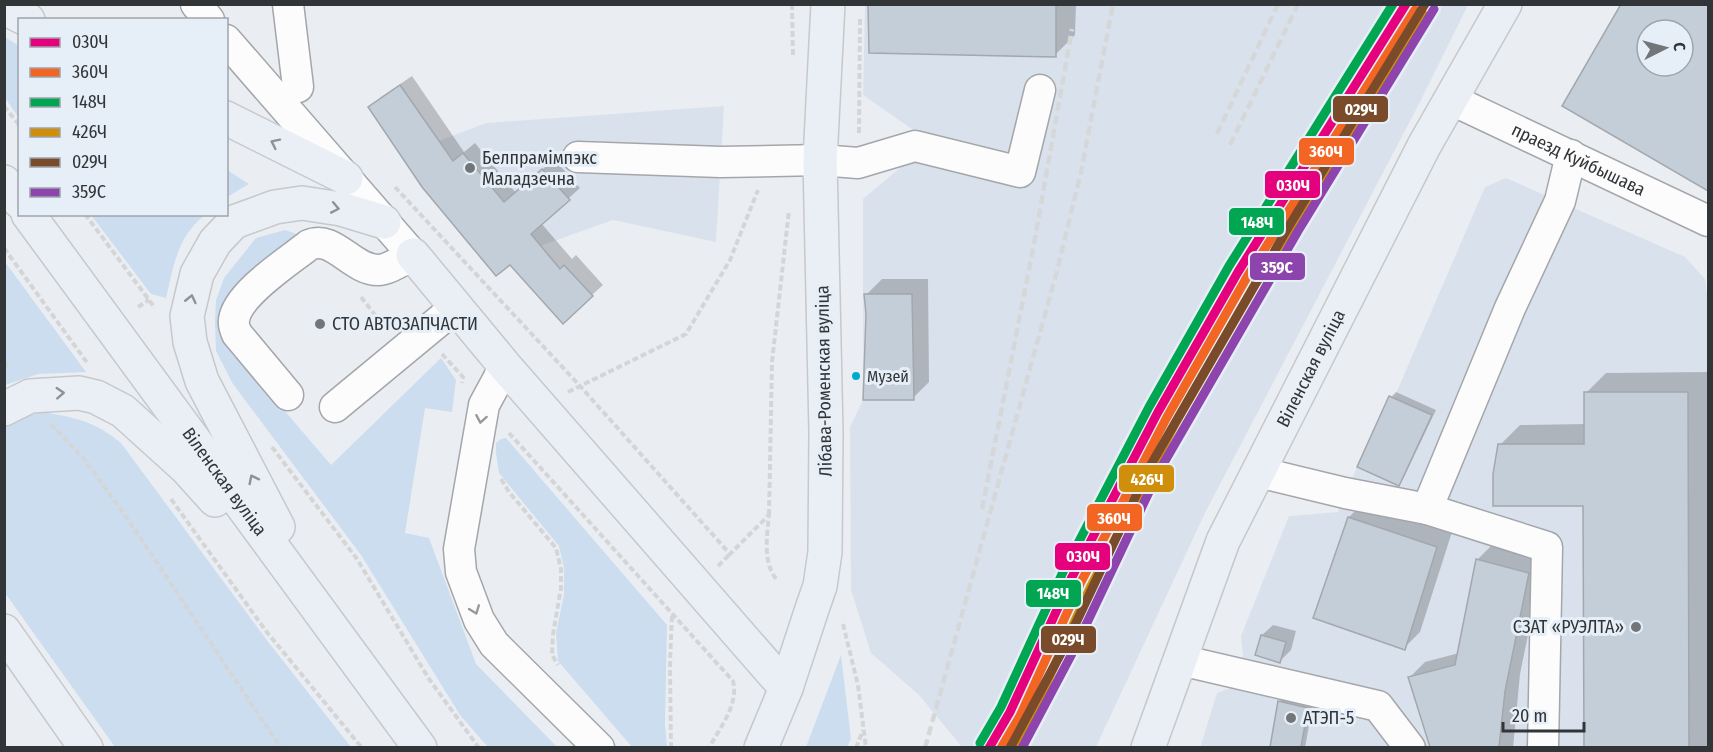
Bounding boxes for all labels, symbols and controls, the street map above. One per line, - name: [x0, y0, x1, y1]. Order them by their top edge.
- legend: [18, 18, 228, 216]
- north arrow: [1635, 18, 1695, 78]
- text: 030Ч: [72, 31, 109, 53]
- text: С: [1670, 41, 1689, 52]
- text: 360Ч: [72, 61, 108, 83]
- text: 148Ч: [72, 91, 107, 113]
- line badge: 029Ч: [1332, 95, 1389, 123]
- text: 029Ч: [1344, 100, 1378, 119]
- street label: праезд Куйбышава: [1508, 119, 1649, 201]
- text: 426Ч: [72, 121, 107, 143]
- line badge: 360Ч: [1298, 137, 1355, 166]
- one-way arrow: [270, 138, 281, 150]
- text: 360Ч: [1308, 142, 1343, 161]
- place label: Белпрамімпэкс Маладзечна: [482, 147, 597, 190]
- text: 029Ч: [72, 151, 108, 173]
- marker: Белпрамімпэкс Маладзечна: [463, 161, 477, 175]
- line badge: 030Ч: [1264, 170, 1321, 199]
- text: 030Ч: [1276, 176, 1310, 195]
- text: 359С: [72, 181, 106, 203]
- one-way arrow: [330, 201, 340, 214]
- line badge: 148Ч: [1228, 207, 1285, 236]
- text: 148Ч: [1241, 213, 1273, 232]
- line badge: 359С: [1249, 252, 1306, 281]
- text: 359С: [1260, 258, 1294, 277]
- street label: Лібава-Роменская вуліца: [811, 285, 837, 477]
- one-way arrow: [184, 294, 197, 304]
- street label: Віленская вуліца: [1272, 306, 1350, 431]
- place label: СТО АВТОЗАПЧАСТИ: [332, 313, 478, 335]
- marker: СТО АВТОЗАПЧАСТИ: [313, 317, 327, 331]
- place label: Музей: [867, 367, 909, 386]
- marker: Музей: [850, 370, 862, 382]
- one-way arrow: [56, 387, 65, 400]
- one-way arrow: [475, 414, 488, 424]
- street label: Віленская вуліца: [177, 423, 272, 540]
- line badge: 426Ч: [1118, 464, 1175, 493]
- text: 426Ч: [1131, 470, 1163, 489]
- one-way arrow: [249, 475, 260, 486]
- line badge: 360Ч: [1086, 503, 1143, 532]
- text: 360Ч: [1096, 509, 1131, 528]
- line badge: 030Ч: [1054, 542, 1111, 571]
- text: 030Ч: [1066, 547, 1100, 566]
- line badge: 148Ч: [1025, 579, 1082, 608]
- text: 148Ч: [1037, 584, 1069, 603]
- one-way arrow: [468, 603, 480, 614]
- place label: СЗАТ «РУЭЛТА»: [1513, 616, 1624, 638]
- marker: СЗАТ «РУЭЛТА»: [1629, 620, 1643, 634]
- line badge: 029Ч: [1040, 625, 1097, 654]
- text: 029Ч: [1051, 630, 1085, 649]
- scale bar: [1503, 695, 1584, 733]
- text: 20 m: [1512, 705, 1547, 727]
- place label: АТЭП-5: [1303, 707, 1354, 729]
- marker: АТЭП-5: [1284, 711, 1298, 725]

